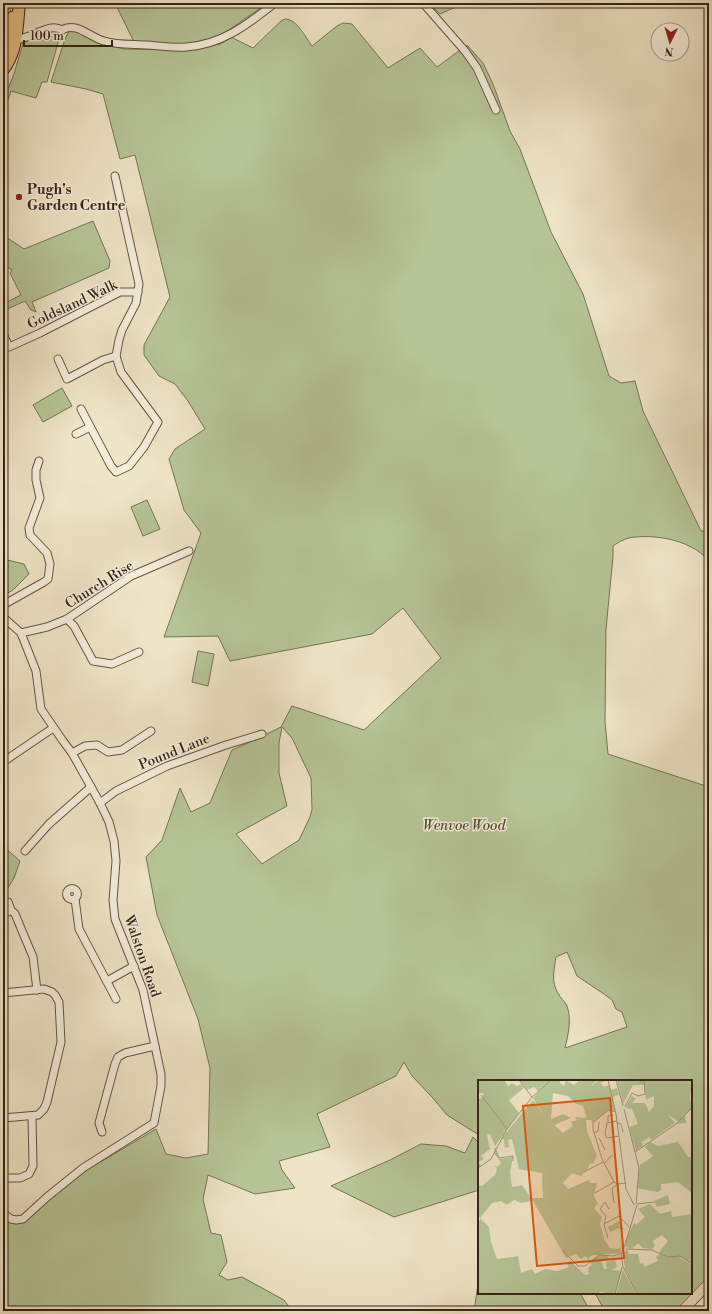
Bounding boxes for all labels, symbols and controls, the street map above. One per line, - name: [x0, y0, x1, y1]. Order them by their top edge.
- scale bar: [24, 22, 112, 48]
- north arrow: [650, 22, 690, 62]
- text: 100 m: [30, 29, 64, 44]
- text: N: [664, 44, 674, 58]
- place label: Pugh's Garden Centre: [27, 181, 126, 215]
- marker: Pugh's Garden Centre: [14, 192, 24, 202]
- street label: Goldsland Walk: [25, 276, 121, 334]
- street label: Church Rise: [62, 557, 137, 613]
- street label: Pound Lane: [136, 729, 213, 774]
- park label: Wenvoe Wood: [423, 817, 506, 835]
- street label: Walston Road: [119, 912, 165, 1000]
- inset map: [478, 1080, 692, 1294]

